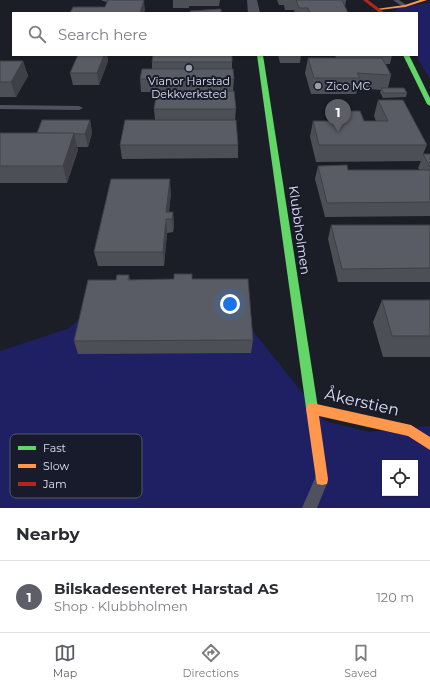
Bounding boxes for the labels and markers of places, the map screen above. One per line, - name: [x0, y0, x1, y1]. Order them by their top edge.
- marker: Vianor Harstad Dekkverksted: [184, 63, 194, 73]
- place label: Vianor Harstad Dekkverksted: [148, 74, 230, 101]
- place label: Zico MC: [326, 79, 370, 93]
- marker: Zico MC: [313, 81, 323, 91]
- pin: 1: [325, 99, 351, 132]

